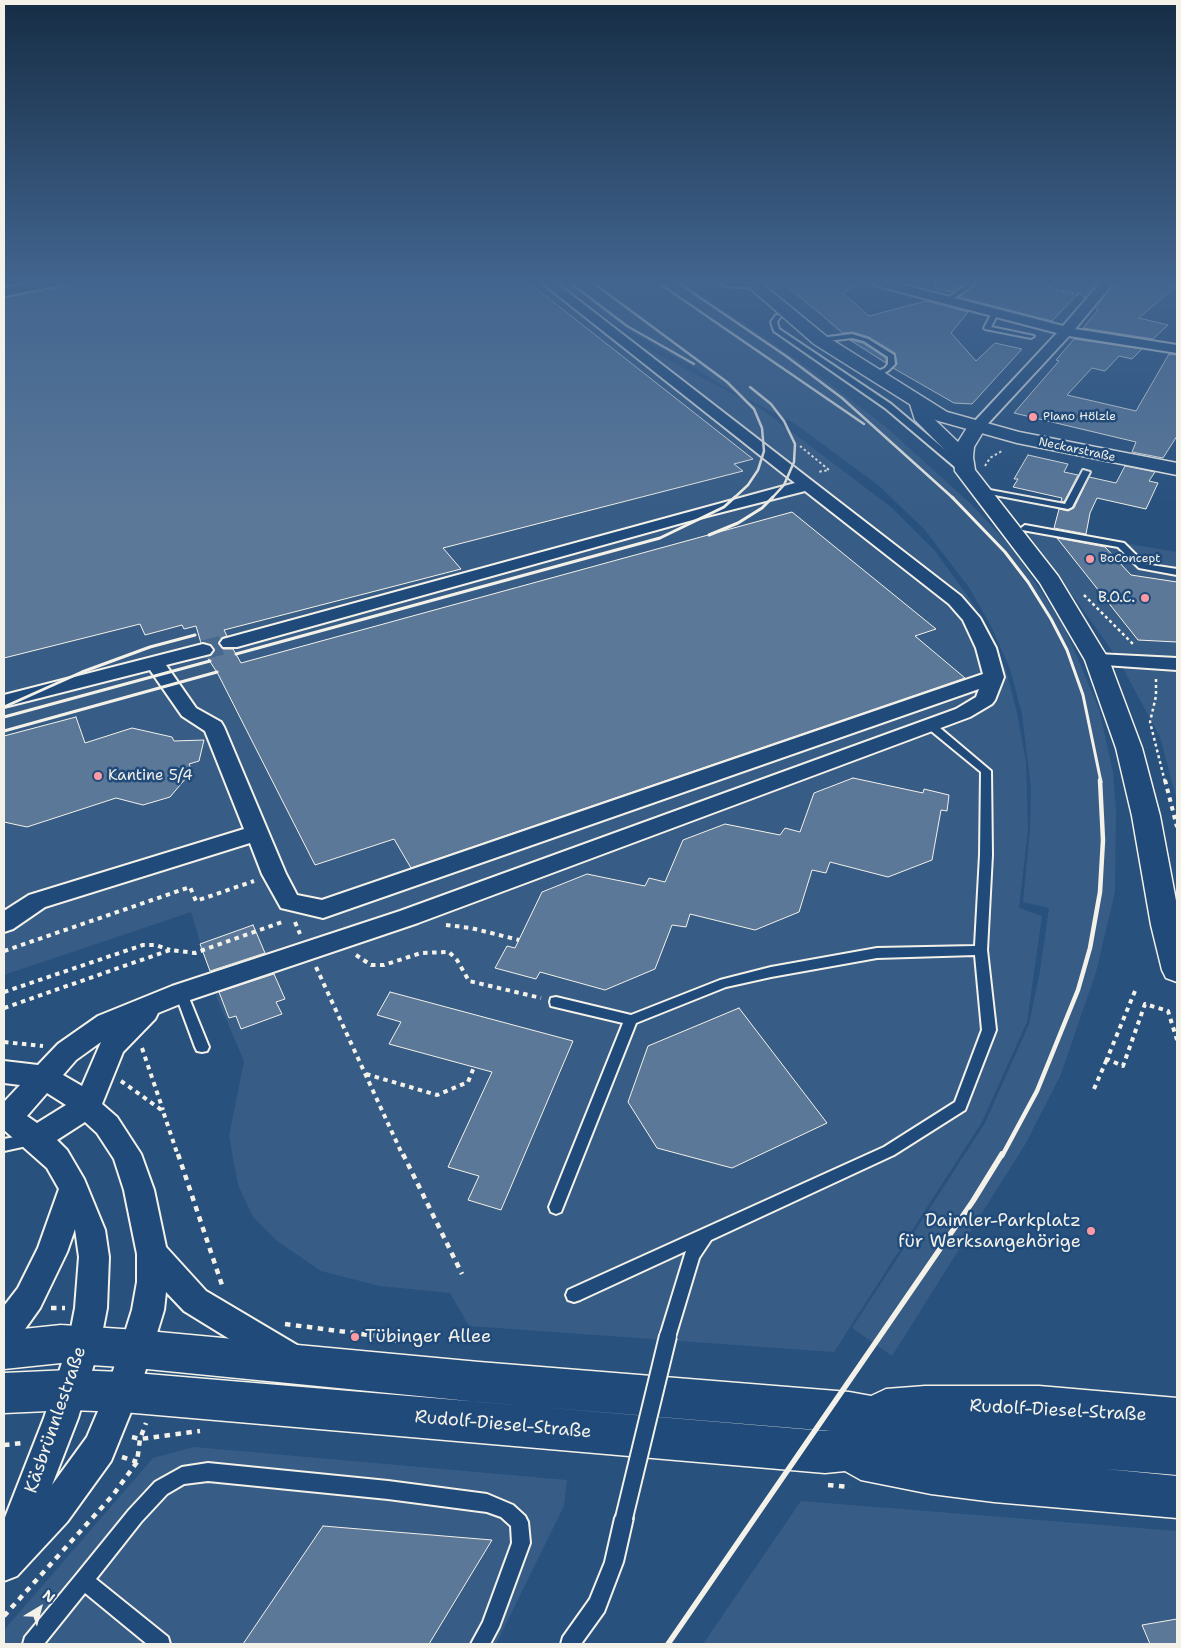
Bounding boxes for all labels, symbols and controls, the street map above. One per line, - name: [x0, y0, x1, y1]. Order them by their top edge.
- place label: Piano Hölzle: [1043, 410, 1116, 424]
- marker: Piano Hölzle: [1027, 411, 1039, 423]
- street label: Neckarstraße: [1037, 435, 1117, 465]
- place label: BoConcept: [1100, 552, 1160, 566]
- marker: BoConcept: [1084, 553, 1096, 565]
- place label: B.O.C.: [1098, 589, 1135, 607]
- marker: B.O.C.: [1139, 592, 1151, 604]
- place label: Kantine 5/4: [108, 767, 193, 785]
- marker: Kantine 5/4: [92, 770, 104, 782]
- place label: Daimler-Parkplatz für Werksangehörige: [898, 1210, 1081, 1252]
- marker: Daimler-Parkplatz für Werksangehörige: [1085, 1225, 1097, 1237]
- place label: Tübinger Allee: [365, 1326, 491, 1348]
- marker: Tübinger Allee: [349, 1331, 361, 1343]
- street label: Käsbrünnlestraße: [21, 1344, 91, 1496]
- street label: Rudolf-Diesel-Straße: [969, 1396, 1147, 1426]
- street label: Rudolf-Diesel-Straße: [414, 1407, 592, 1443]
- north arrow: [15, 1583, 65, 1633]
- text: N: [39, 1585, 59, 1607]

